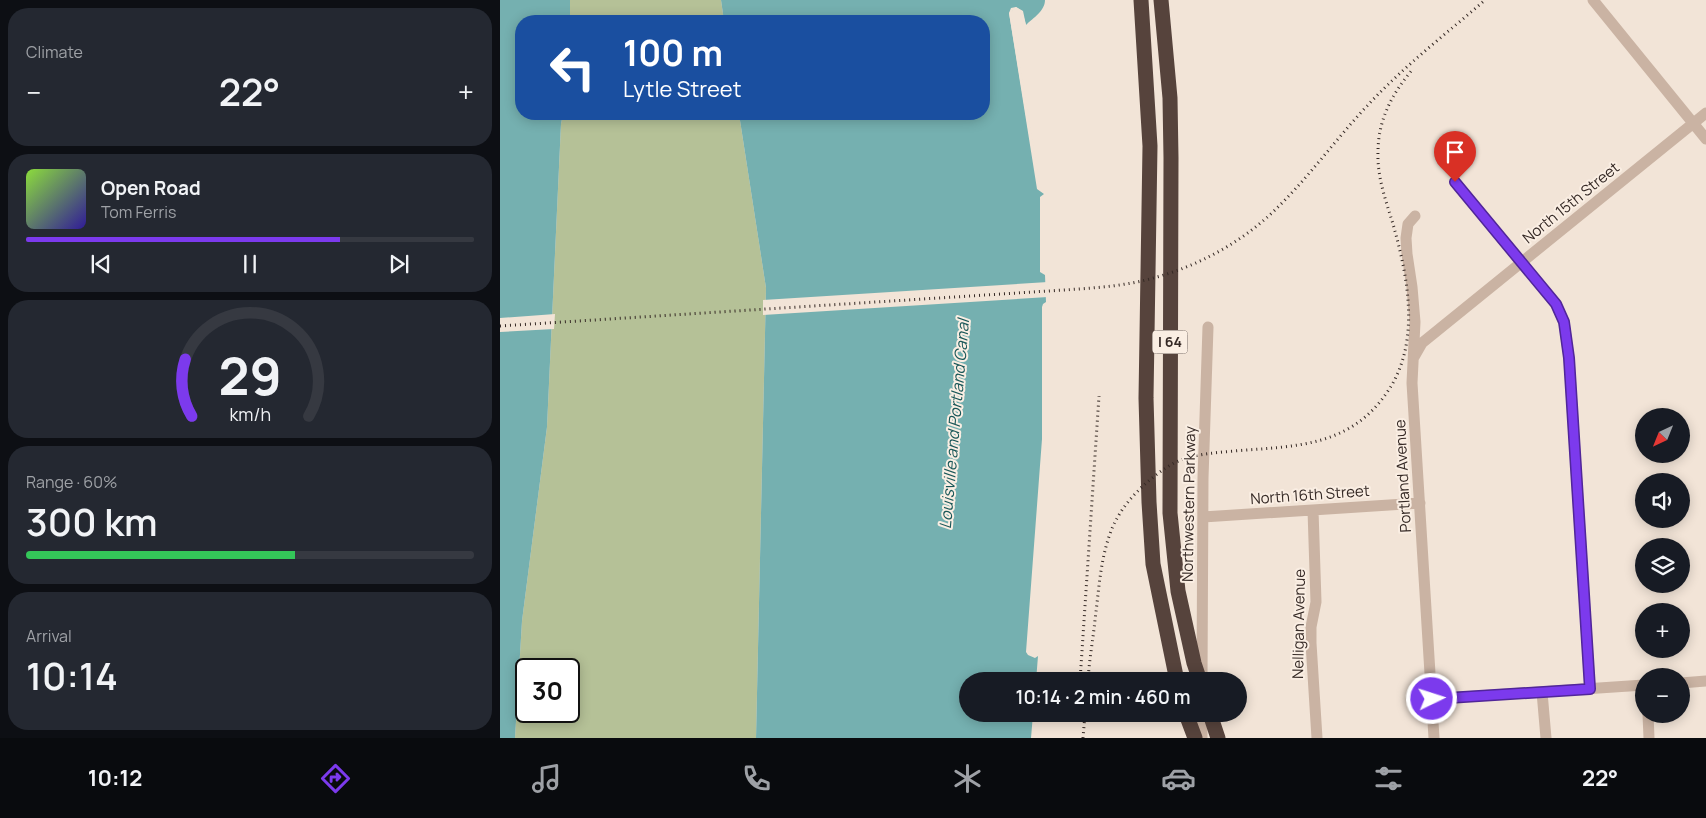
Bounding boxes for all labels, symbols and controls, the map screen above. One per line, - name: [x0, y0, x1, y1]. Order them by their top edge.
- text: 100 m: [623, 29, 723, 77]
- icon: left: [540, 35, 605, 100]
- text: Climate: [26, 41, 83, 63]
- text: 22°: [219, 65, 280, 117]
- text: −: [26, 73, 41, 111]
- text: +: [458, 73, 474, 111]
- text: Lytle Street: [623, 74, 741, 104]
- pin: [1434, 131, 1476, 182]
- icon: arrive: [1441, 138, 1469, 166]
- street label: North 15th Street: [1518, 157, 1624, 248]
- text: Open Road: [101, 175, 201, 201]
- text: Tom Ferris: [101, 201, 176, 223]
- icon: previous: [87, 250, 115, 278]
- icon: pause: [236, 250, 264, 278]
- icon: next: [385, 250, 413, 278]
- water label: Louisville and Portland Canal: [934, 316, 974, 530]
- road number: I 64: [1152, 331, 1188, 354]
- text: 29: [218, 340, 282, 411]
- text: km/h: [229, 402, 271, 426]
- north arrow: [1635, 408, 1690, 462]
- map controls: [1635, 408, 1690, 723]
- street label: Portland Avenue: [1389, 419, 1416, 533]
- street label: Northwestern Parkway: [1177, 426, 1200, 582]
- text: Range · 60%: [26, 471, 117, 493]
- button: sound: [1635, 473, 1690, 528]
- street label: North 16th Street: [1250, 480, 1370, 509]
- text: 300 km: [26, 495, 158, 547]
- button: layers: [1635, 538, 1690, 593]
- street label: Nelligan Avenue: [1287, 569, 1310, 679]
- button: +: [1635, 603, 1690, 658]
- text: Arrival: [26, 625, 72, 647]
- text: 10:14: [26, 649, 118, 701]
- speed limit sign: 30: [515, 658, 580, 723]
- button: −: [1635, 668, 1690, 723]
- position arrow: [1405, 672, 1457, 724]
- text: 10:14 · 2 min · 460 m: [1015, 684, 1191, 710]
- icon: directions: [318, 761, 353, 796]
- icon: music: [529, 761, 564, 796]
- icon: phone: [739, 761, 774, 796]
- icon: climate: [950, 761, 985, 796]
- icon: car: [1161, 761, 1196, 796]
- icon: filters: [1371, 761, 1406, 796]
- text: 10:12: [88, 763, 142, 793]
- text: 22°: [1582, 763, 1618, 793]

